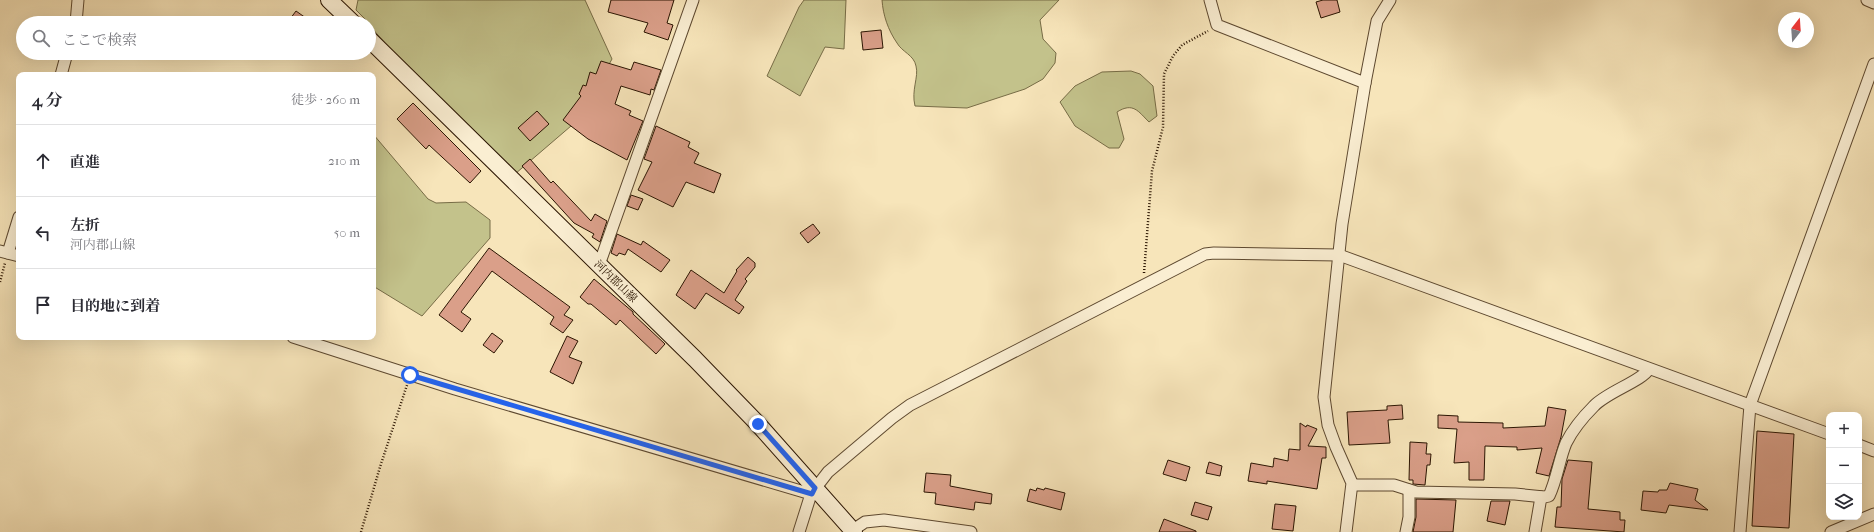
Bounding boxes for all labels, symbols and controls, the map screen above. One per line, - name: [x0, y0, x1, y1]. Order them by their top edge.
- north arrow: [1778, 12, 1814, 48]
- search box: [16, 16, 376, 60]
- icon: search: [30, 27, 52, 49]
- text: ここで検索: [62, 31, 137, 49]
- text: 4 分: [32, 90, 63, 110]
- text: 徒歩 · 260 m: [291, 92, 360, 107]
- icon: ahead: [32, 150, 54, 172]
- text: 直進: [70, 153, 100, 171]
- text: 210 m: [328, 153, 360, 168]
- text: 左折: [70, 216, 100, 234]
- icon: left: [32, 222, 54, 244]
- text: 50 m: [334, 225, 360, 240]
- text: 河内郡山線: [70, 237, 135, 252]
- street label: 河内郡山線: [591, 258, 640, 305]
- icon: arrive: [32, 294, 54, 316]
- text: 目的地に到着: [70, 297, 160, 315]
- route start: [401, 366, 419, 384]
- map controls: [1826, 412, 1862, 520]
- button: +: [1826, 412, 1862, 448]
- route end: [749, 415, 767, 433]
- button: −: [1826, 448, 1862, 484]
- button: layers: [1826, 484, 1862, 520]

